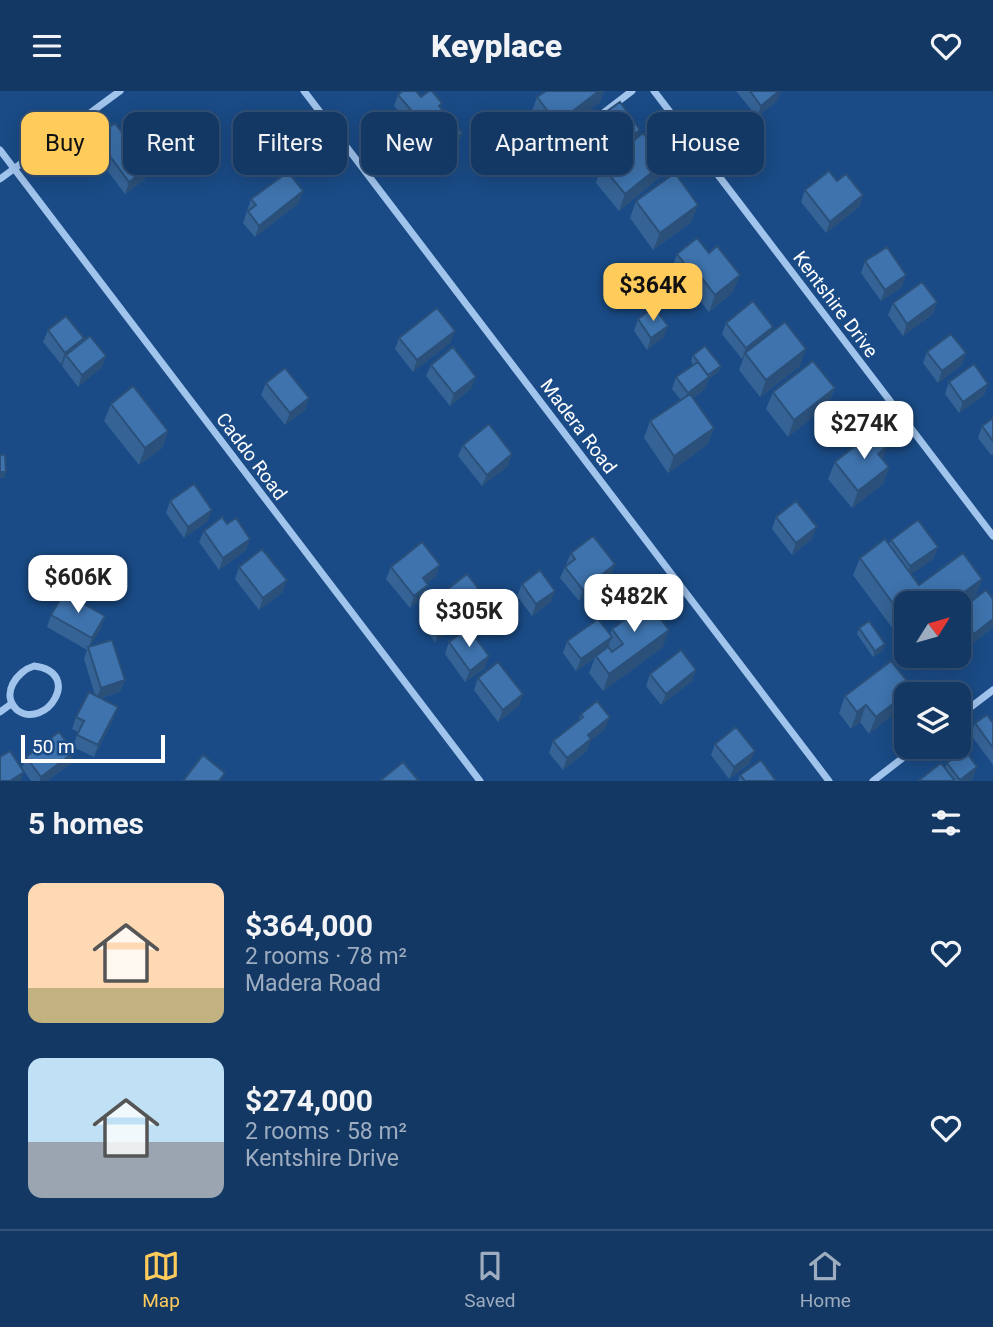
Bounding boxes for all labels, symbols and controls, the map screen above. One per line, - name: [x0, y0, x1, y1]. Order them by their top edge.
- icon: menu: [28, 27, 66, 65]
- text: Keyplace: [431, 27, 562, 65]
- icon: heart: [927, 27, 965, 65]
- chip: Buy: [21, 112, 109, 175]
- chip: Rent: [123, 112, 219, 175]
- chip: Filters: [233, 112, 347, 175]
- chip: New: [361, 112, 457, 175]
- chip: Apartment: [471, 112, 633, 175]
- chip: House: [647, 112, 764, 175]
- street label: Kentshire Drive: [788, 247, 883, 362]
- pin: $364K: [604, 264, 702, 323]
- text: $364K: [619, 272, 687, 299]
- street label: Madera Road: [536, 374, 622, 478]
- pin: $274K: [815, 401, 913, 461]
- street label: Caddo Road: [211, 408, 292, 504]
- text: $274K: [830, 410, 898, 437]
- pin: $606K: [29, 555, 127, 615]
- text: $606K: [44, 564, 112, 591]
- pin: $482K: [585, 575, 683, 634]
- text: $482K: [600, 583, 668, 610]
- pin: $305K: [420, 589, 518, 649]
- north arrow: [894, 591, 971, 669]
- map controls: [894, 591, 971, 759]
- text: $305K: [435, 598, 503, 625]
- button: layers: [894, 682, 971, 759]
- scale bar: [21, 732, 164, 764]
- text: 50 m: [32, 735, 75, 758]
- icon: filters: [927, 804, 965, 842]
- text: 5 homes: [28, 806, 144, 841]
- text: $364,000: [245, 908, 373, 943]
- icon: home: [84, 911, 168, 995]
- icon: heart: [927, 934, 965, 972]
- text: 2 rooms · 78 m²: [245, 943, 407, 970]
- text: Madera Road: [245, 970, 381, 997]
- text: $274,000: [245, 1083, 373, 1118]
- icon: home: [84, 1086, 168, 1170]
- icon: heart: [927, 1109, 965, 1147]
- text: 2 rooms · 58 m²: [245, 1118, 407, 1145]
- text: Kentshire Drive: [245, 1145, 399, 1172]
- tab: Map: [142, 1247, 180, 1312]
- tab: Saved: [464, 1247, 516, 1312]
- tab: Home: [800, 1247, 851, 1312]

